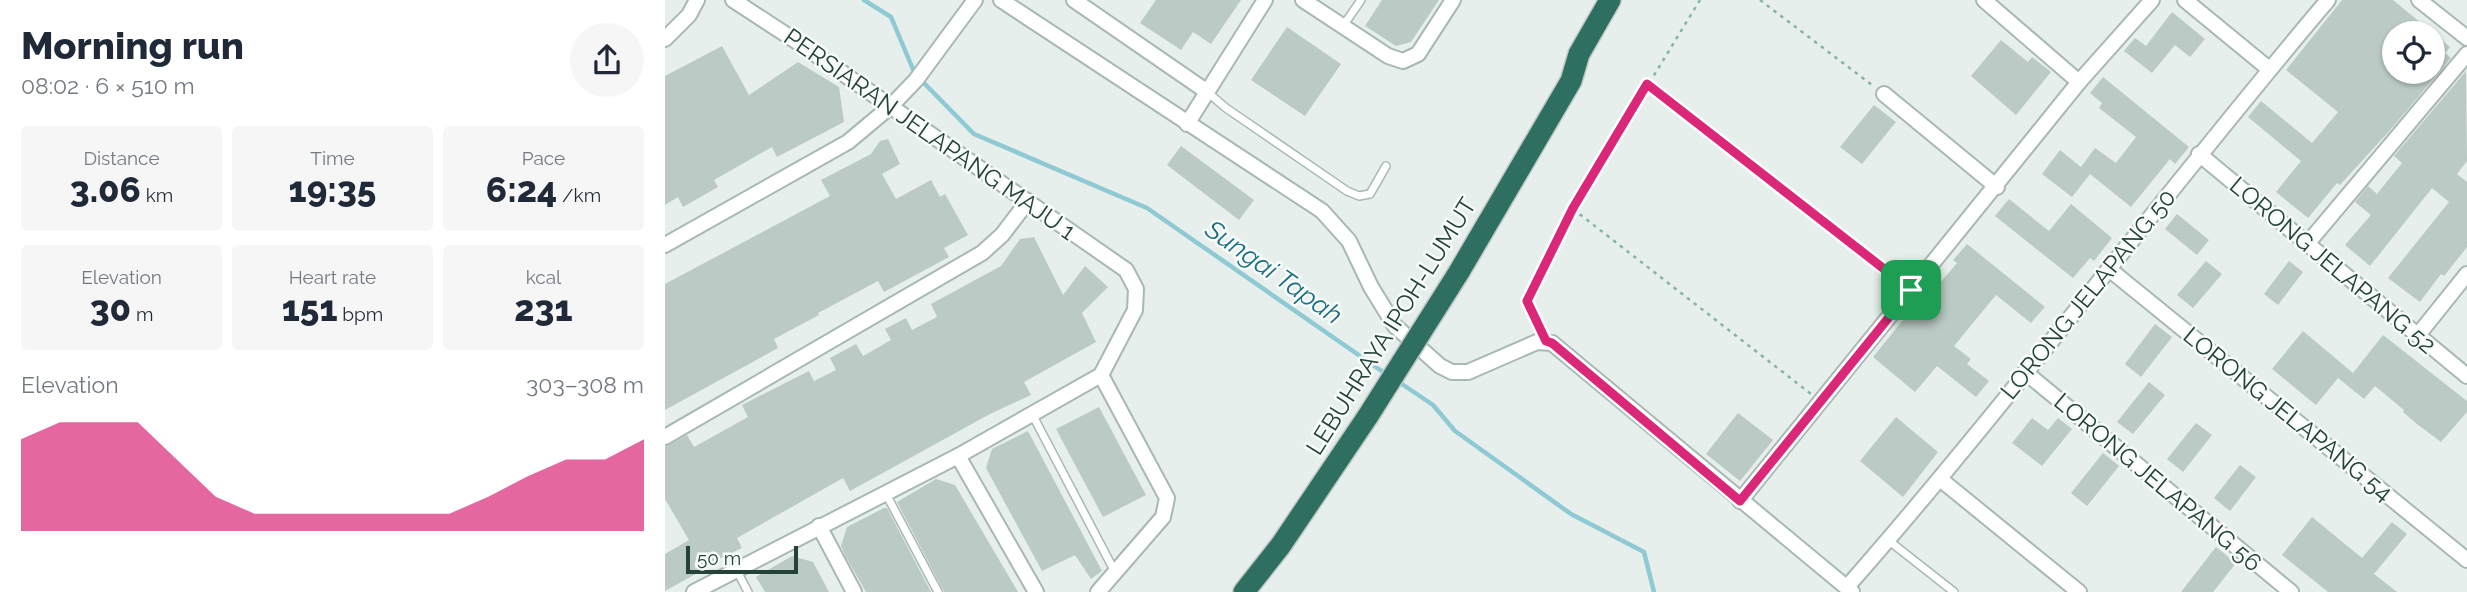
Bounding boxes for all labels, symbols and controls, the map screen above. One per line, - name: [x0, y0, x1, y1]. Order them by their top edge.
- map controls: [2382, 21, 2445, 84]
- button: locate: [2382, 21, 2445, 84]
- street label: PERSIARAN JELAPANG MAJU 1: [779, 22, 1081, 246]
- text: Morning run: [21, 23, 244, 68]
- button: share: [570, 23, 644, 97]
- text: 08:02 · 6 × 510 m: [21, 72, 195, 99]
- text: Distance: [83, 147, 160, 169]
- text: Time: [310, 147, 355, 169]
- text: Pace: [522, 147, 565, 169]
- text: 3.06: [70, 169, 141, 210]
- text: 19:35: [289, 169, 376, 210]
- text: 6:24: [486, 169, 557, 210]
- street label: LORONG JELAPANG 52: [2224, 170, 2442, 360]
- street label: LORONG JELAPANG 50: [1994, 183, 2182, 405]
- text: km: [141, 184, 173, 206]
- text: /km: [557, 184, 601, 206]
- street label: LEBUHRAYA IPOH-LUMUT: [1300, 192, 1482, 460]
- water label: Sungai Tapah: [1199, 213, 1348, 330]
- pin: [1881, 260, 1941, 320]
- text: Elevation: [81, 266, 162, 288]
- text: Heart rate: [289, 266, 376, 288]
- text: kcal: [526, 266, 561, 288]
- icon: arrive: [1892, 271, 1930, 309]
- text: 30: [90, 288, 131, 329]
- text: 151: [282, 288, 338, 329]
- text: 231: [514, 288, 573, 329]
- text: m: [131, 303, 153, 325]
- text: bpm: [338, 303, 383, 325]
- street label: LORONG JELAPANG 54: [2178, 321, 2398, 507]
- text: Elevation: [21, 371, 119, 398]
- text: 303–308 m: [526, 371, 644, 398]
- street label: LORONG JELAPANG 56: [2048, 387, 2268, 577]
- scale bar: [686, 543, 798, 575]
- text: 50 m: [697, 547, 741, 569]

